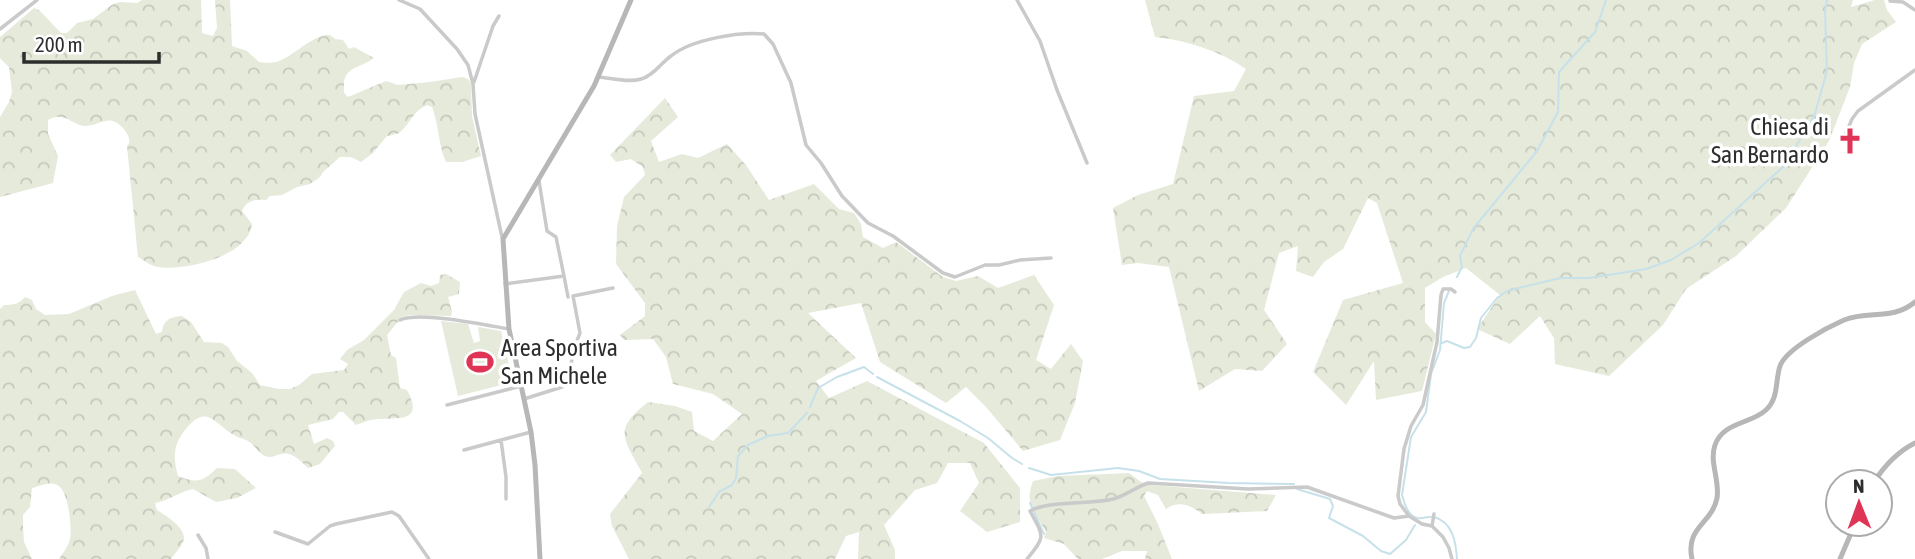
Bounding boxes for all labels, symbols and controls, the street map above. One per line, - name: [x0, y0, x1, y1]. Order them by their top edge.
- scale bar: [24, 21, 159, 65]
- text: 200 m: [35, 32, 83, 56]
- place label: Chiesa di San Bernardo: [1711, 113, 1829, 168]
- church icon: Chiesa di San Bernardo: [1835, 126, 1865, 156]
- place label: Area Sportiva San Michele: [501, 334, 618, 389]
- sports icon: Area Sportiva San Michele: [465, 347, 495, 377]
- north arrow: [1824, 468, 1894, 538]
- text: N: [1853, 475, 1865, 497]

